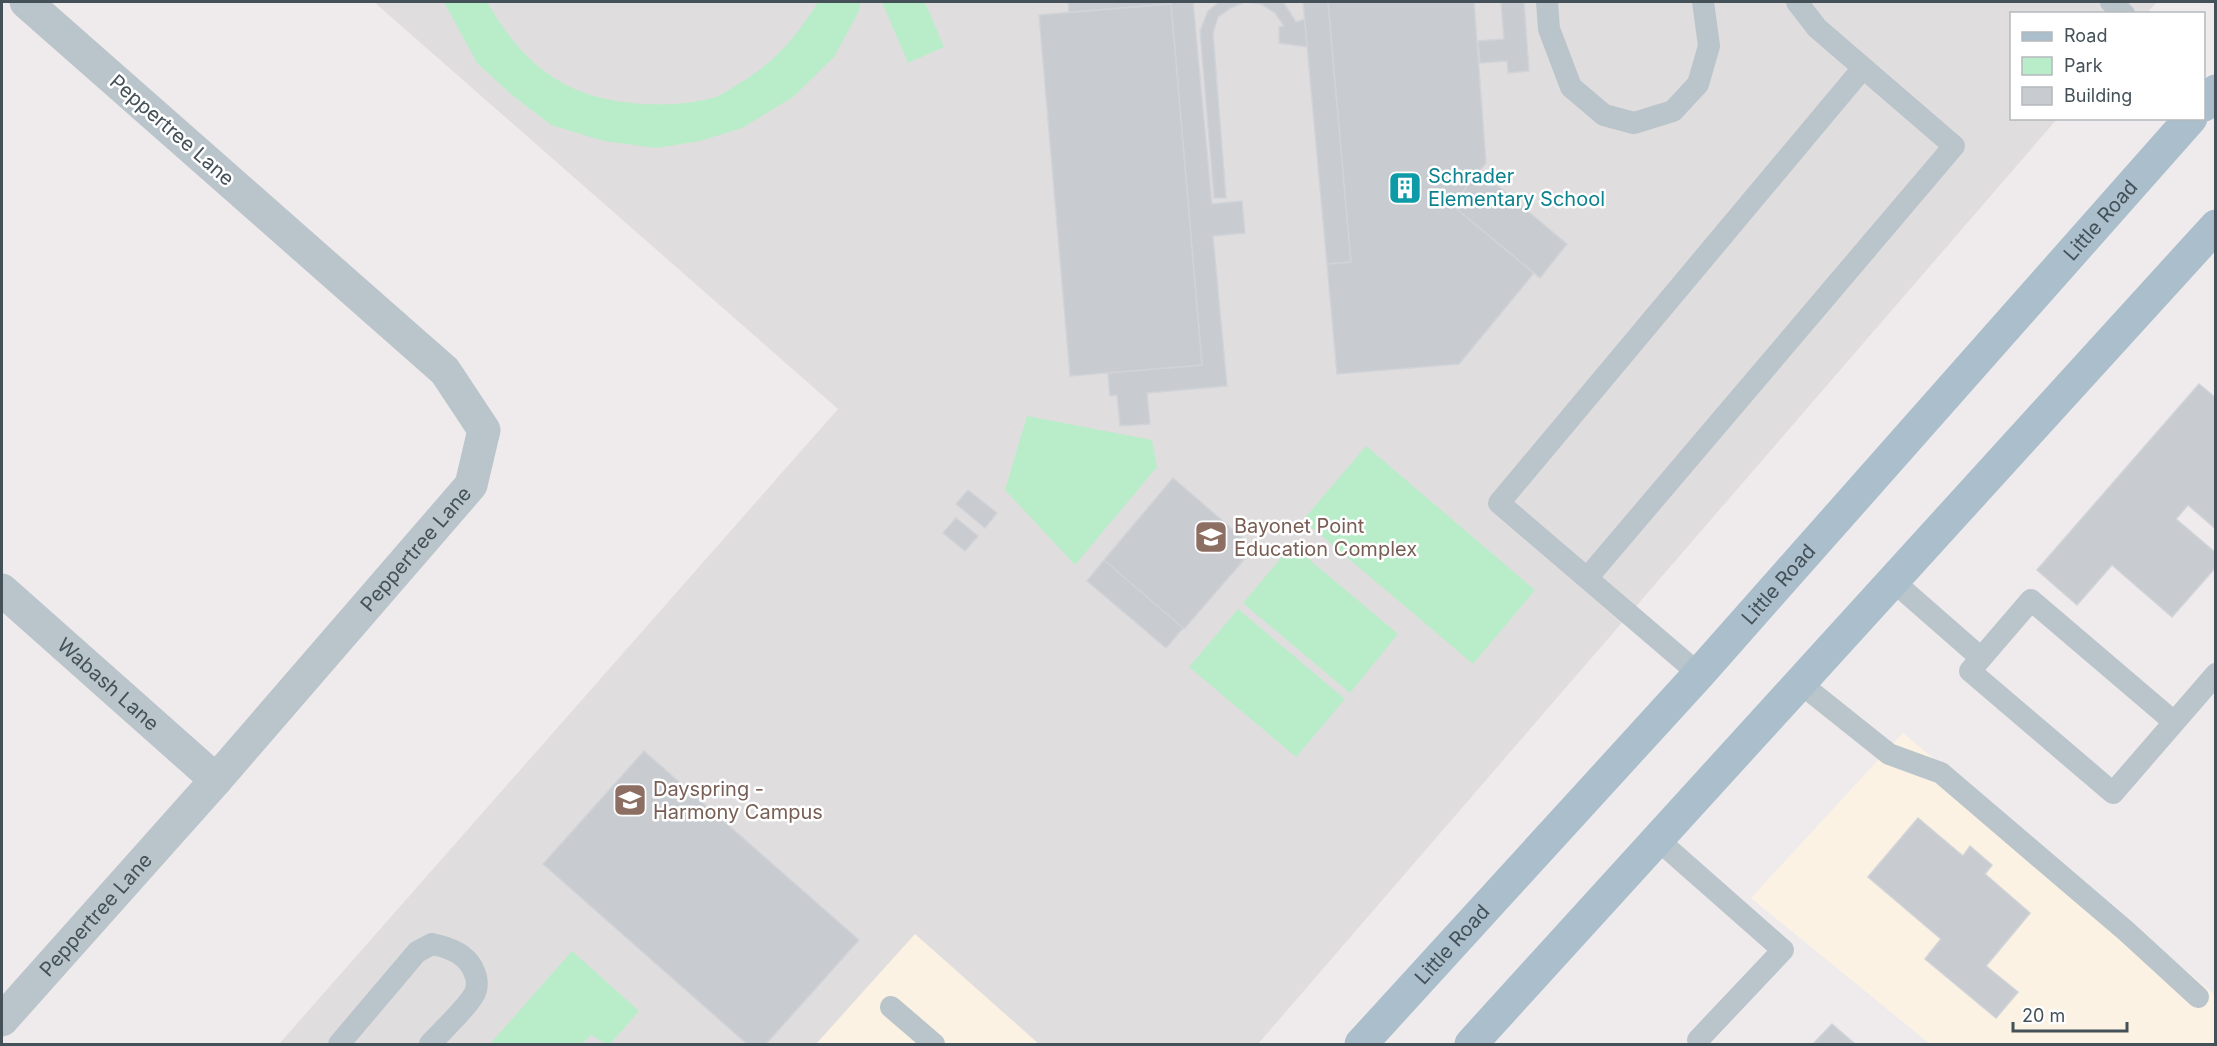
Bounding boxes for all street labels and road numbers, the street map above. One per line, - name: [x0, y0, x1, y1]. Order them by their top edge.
- street label: Peppertree Lane: [105, 69, 239, 191]
- street label: Little Road: [2059, 175, 2142, 265]
- street label: Peppertree Lane: [355, 482, 476, 616]
- street label: Little Road: [1737, 539, 1820, 629]
- street label: Wabash Lane: [52, 633, 164, 736]
- street label: Peppertree Lane: [35, 848, 157, 981]
- street label: Little Road: [1410, 900, 1494, 989]

